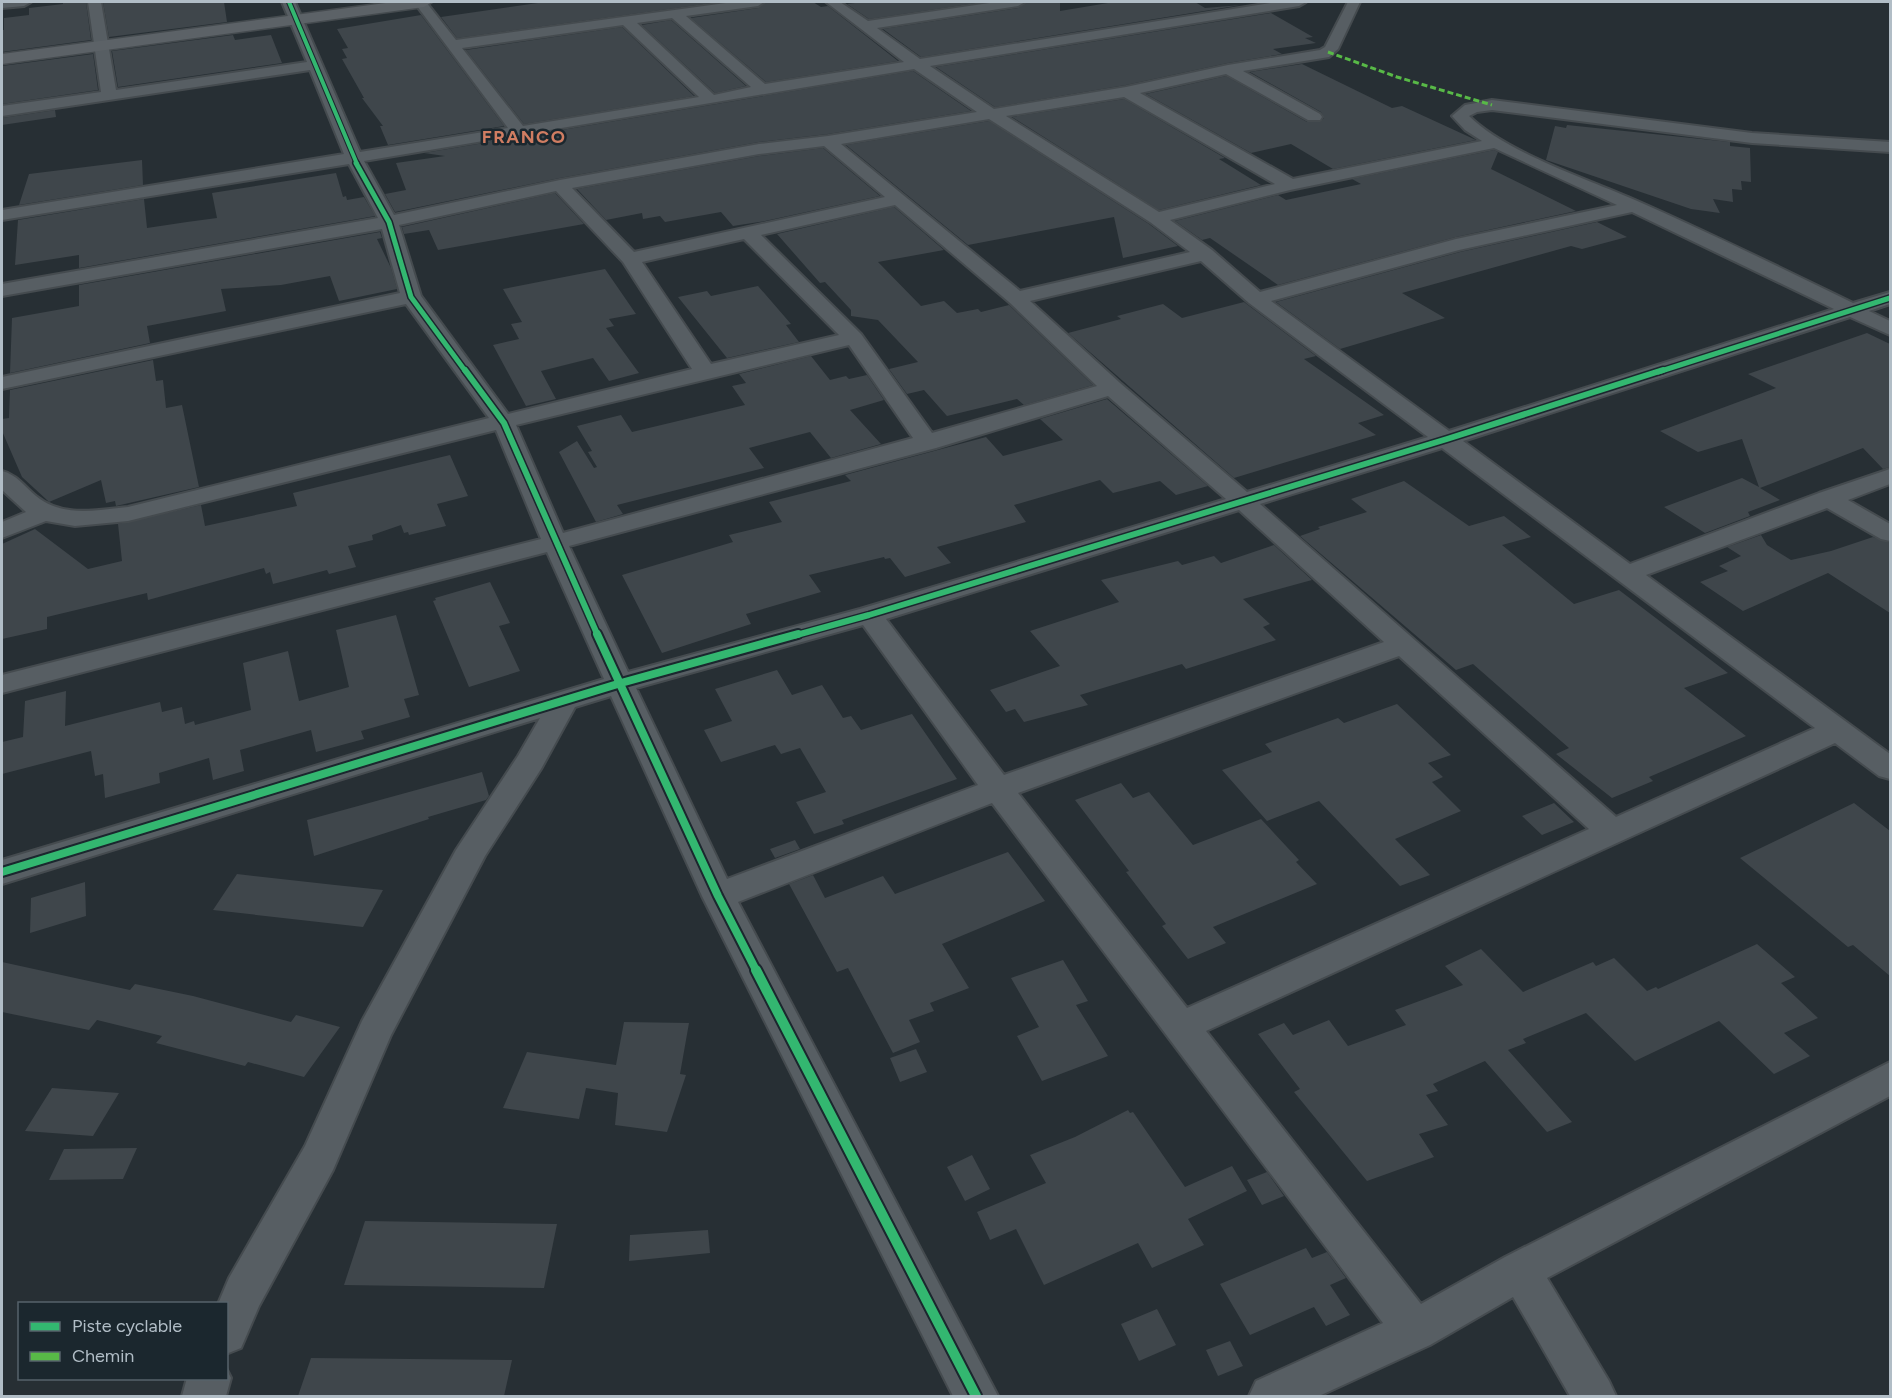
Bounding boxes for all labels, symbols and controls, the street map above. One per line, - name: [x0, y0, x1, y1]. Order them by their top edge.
- district label: FRANCO: [482, 126, 566, 148]
- legend: [18, 1302, 228, 1380]
- text: Piste cyclable: [72, 1315, 182, 1337]
- text: Chemin: [72, 1345, 134, 1367]

